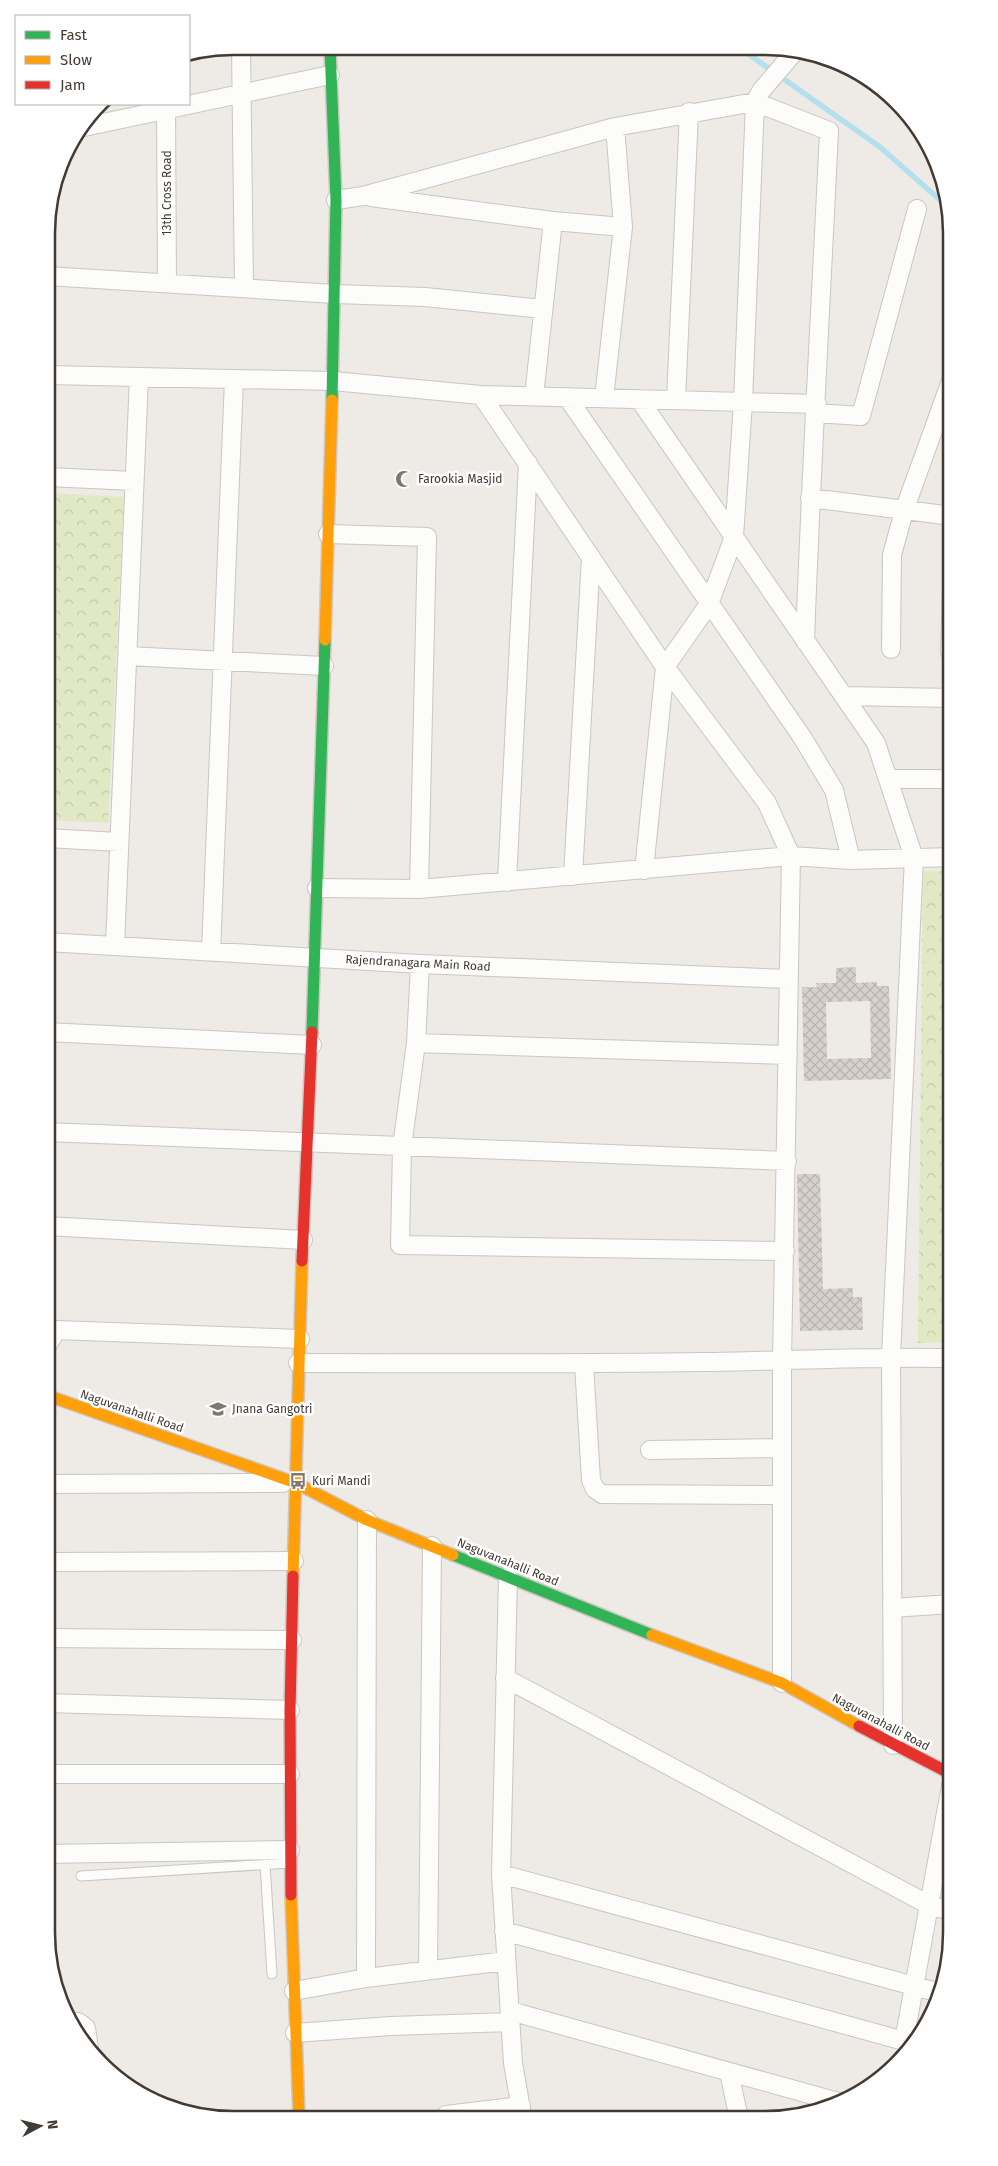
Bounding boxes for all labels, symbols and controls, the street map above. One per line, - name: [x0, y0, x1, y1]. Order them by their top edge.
- legend: [15, 15, 190, 105]
- text: Fast: [60, 26, 87, 44]
- text: Slow: [60, 51, 92, 69]
- text: Jam: [60, 76, 86, 94]
- street label: 13th Cross Road: [160, 150, 174, 236]
- mosque icon: Farookia Masjid: [394, 469, 414, 489]
- place label: Farookia Masjid: [418, 472, 503, 486]
- street label: Rajendranagara Main Road: [345, 952, 491, 974]
- street label: Naguvanahalli Road: [79, 1387, 185, 1435]
- school or university icon: Jnana Gangotri: [208, 1399, 228, 1419]
- place label: Jnana Gangotri: [232, 1402, 313, 1416]
- bus stop icon: Kuri Mandi: [288, 1471, 308, 1491]
- place label: Kuri Mandi: [312, 1474, 371, 1488]
- street label: Naguvanahalli Road: [455, 1535, 561, 1589]
- street label: Naguvanahalli Road: [830, 1690, 932, 1754]
- north arrow: [15, 2101, 65, 2151]
- text: N: [43, 2119, 61, 2130]

